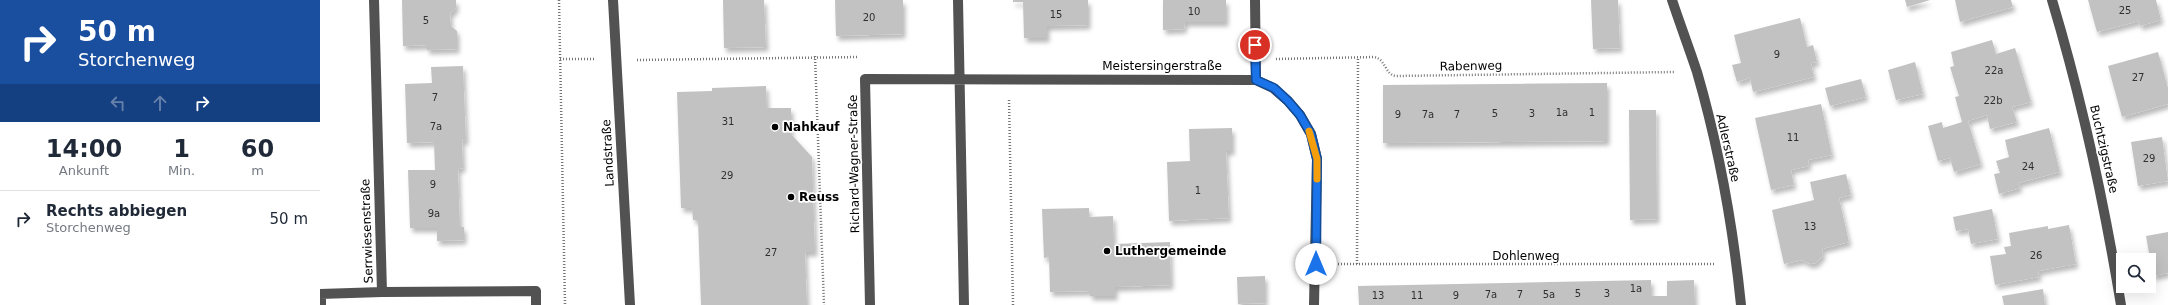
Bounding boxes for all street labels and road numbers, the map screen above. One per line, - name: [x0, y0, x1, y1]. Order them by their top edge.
- street label: Rabenweg: [1439, 58, 1503, 74]
- street label: Meistersingerstraße: [1102, 59, 1222, 73]
- street label: Richard-Wagner-Straße: [846, 95, 862, 233]
- street label: Buchtzigstraße: [2087, 103, 2121, 195]
- street label: Adlerstraße: [1713, 113, 1743, 183]
- street label: Landstraße: [599, 119, 617, 187]
- street label: Serrwiesenstraße: [358, 178, 376, 284]
- street label: Dohlenweg: [1492, 249, 1560, 263]

